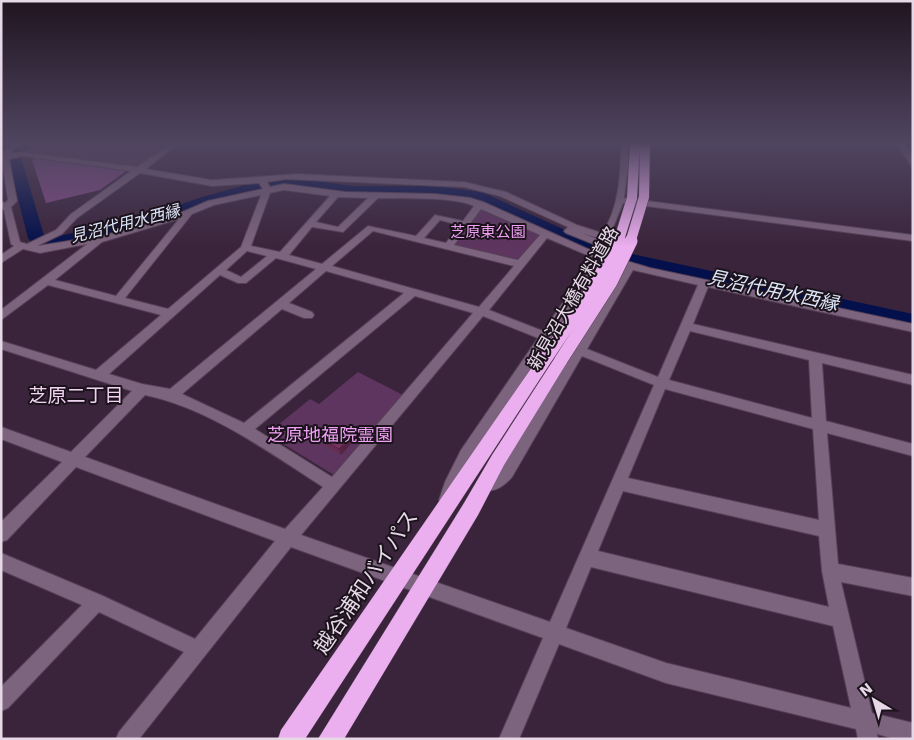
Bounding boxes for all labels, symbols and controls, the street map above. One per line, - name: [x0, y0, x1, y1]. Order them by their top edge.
- water label: 見沼代用水西縁: [68, 200, 184, 246]
- street label: 新見沼大橋有料道路: [523, 222, 622, 373]
- park label: 芝原東公園: [450, 223, 526, 241]
- water label: 見沼代用水西縁: [706, 265, 842, 315]
- district label: 芝原二丁目: [28, 384, 124, 406]
- park label: 芝原地福院霊園: [267, 424, 393, 445]
- street label: 越谷浦和バイパス: [309, 506, 423, 658]
- north arrow: [849, 675, 899, 725]
- text: N: [856, 680, 876, 700]

